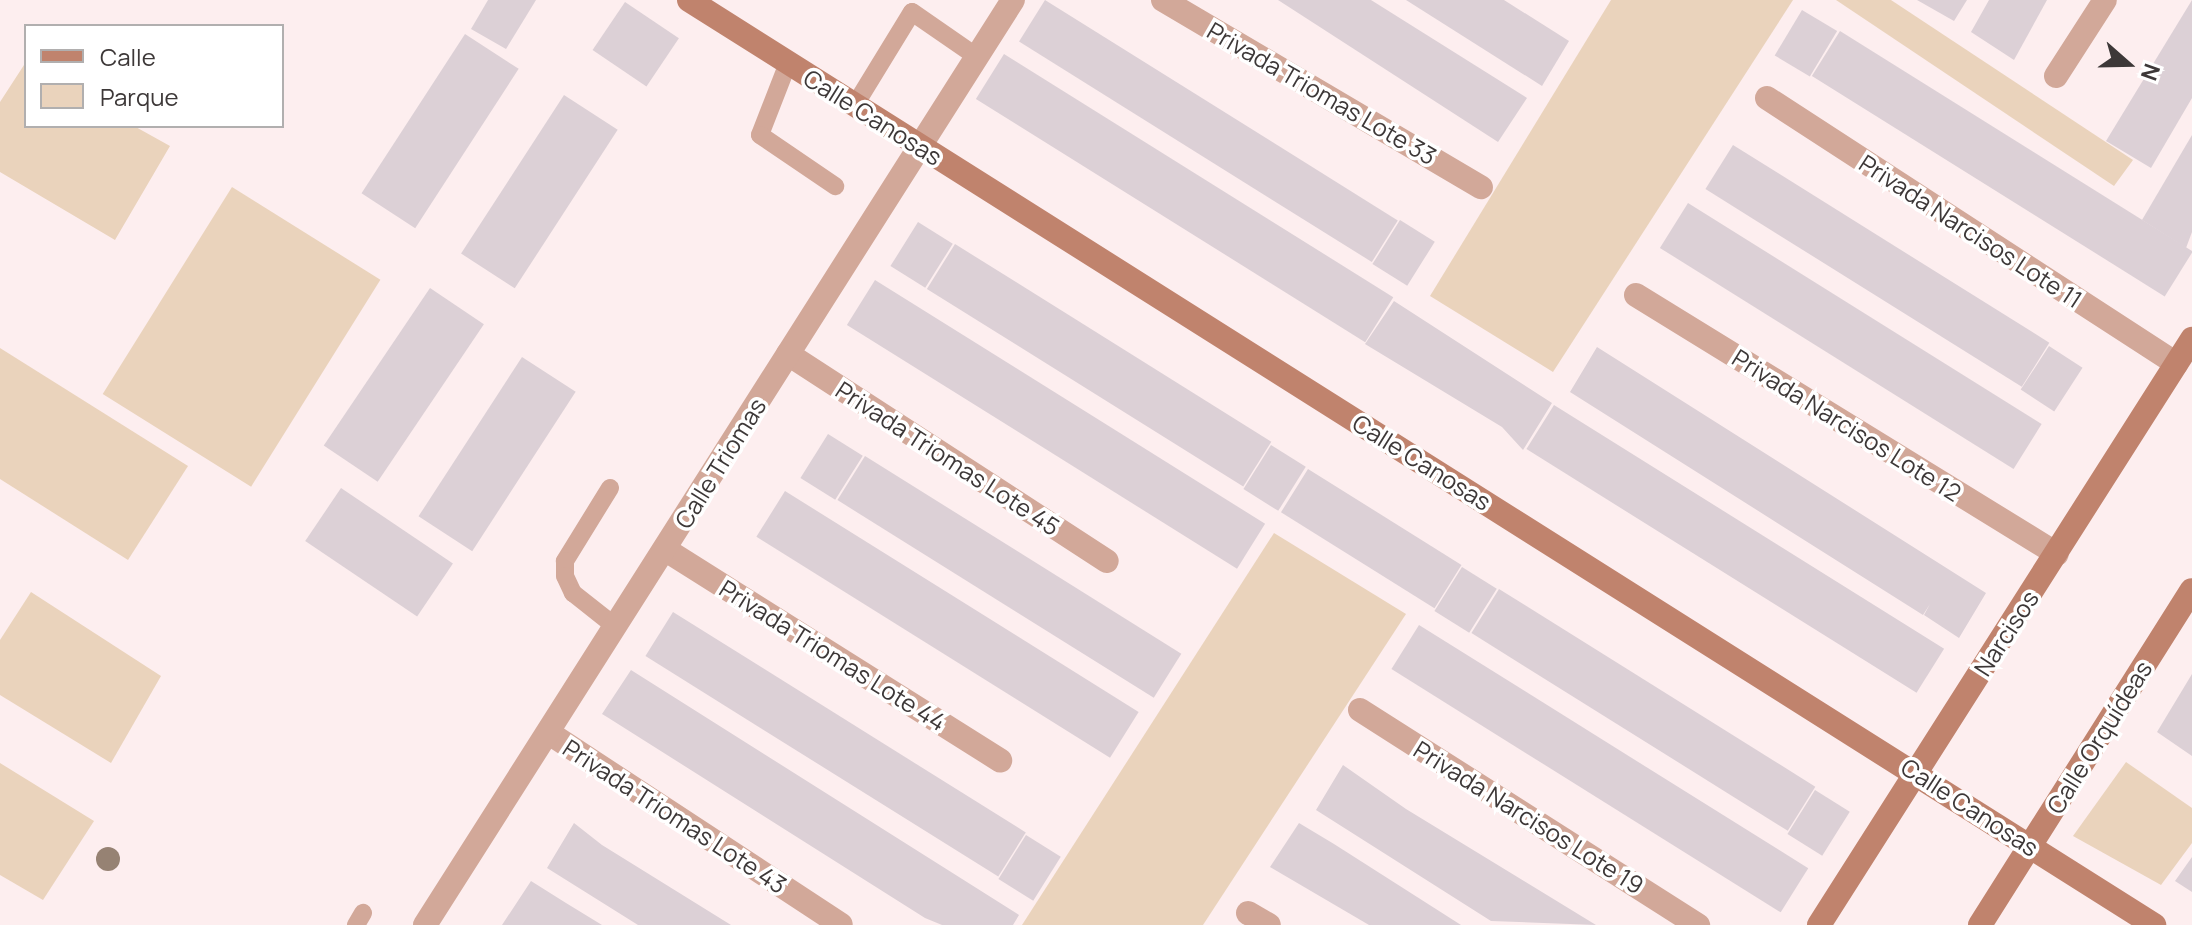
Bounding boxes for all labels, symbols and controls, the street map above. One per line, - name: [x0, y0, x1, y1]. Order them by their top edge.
- street label: Privada Triomas Lote 33: [1202, 16, 1442, 170]
- legend: [24, 24, 284, 128]
- north arrow: [2088, 24, 2168, 104]
- text: Calle: [100, 40, 156, 73]
- text: N: [2134, 60, 2167, 85]
- street label: Calle Canosas: [798, 63, 948, 171]
- text: Parque: [100, 80, 178, 113]
- street label: Privada Narcisos Lote 11: [1854, 148, 2088, 314]
- street label: Privada Narcisos Lote 12: [1727, 343, 1967, 507]
- street label: Privada Triomas Lote 45: [831, 375, 1065, 541]
- street label: Calle Triomas: [668, 392, 772, 534]
- street label: Calle Canosas: [1347, 408, 1497, 516]
- street label: Privada Triomas Lote 44: [714, 574, 952, 736]
- street label: Narcisos: [1968, 585, 2044, 681]
- street label: Calle Orquídeas: [2041, 655, 2157, 819]
- street label: Privada Triomas Lote 43: [558, 733, 792, 899]
- street label: Privada Narcisos Lote 19: [1409, 734, 1649, 900]
- street label: Calle Canosas: [1896, 752, 2044, 862]

